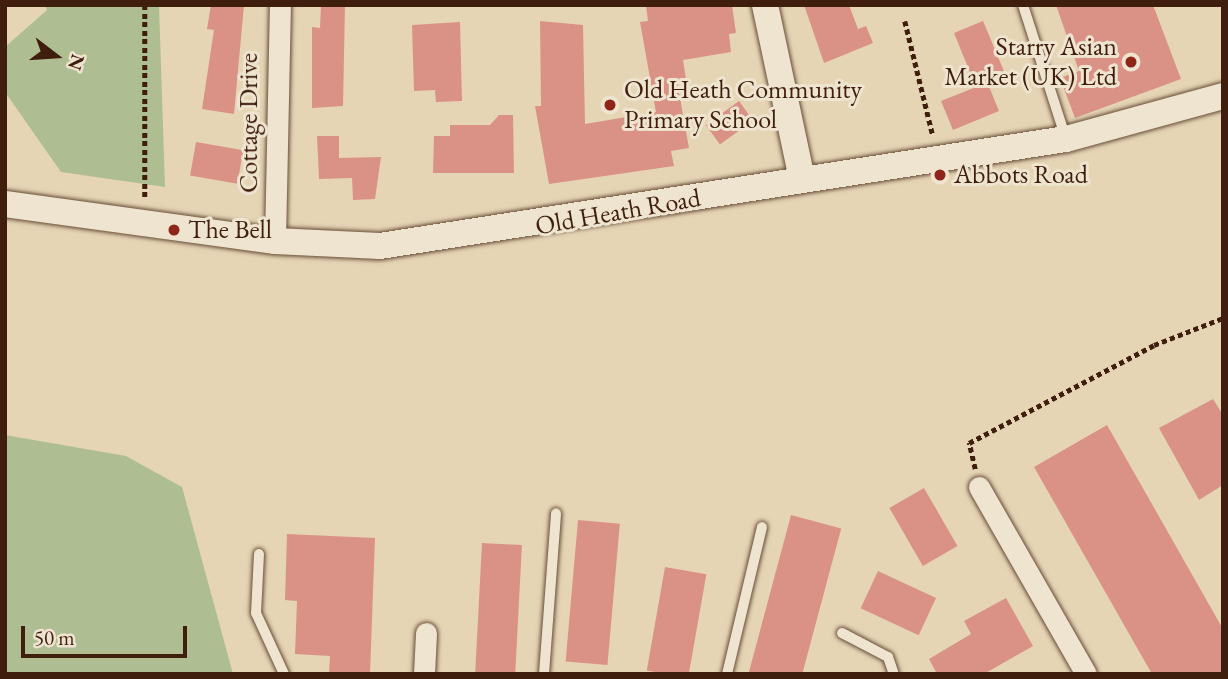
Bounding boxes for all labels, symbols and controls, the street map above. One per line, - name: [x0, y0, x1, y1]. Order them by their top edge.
- north arrow: [21, 21, 91, 91]
- place label: Starry Asian Market (UK) Ltd: [944, 31, 1117, 92]
- text: N: [62, 51, 91, 73]
- street label: Cottage Drive: [233, 53, 265, 193]
- marker: Starry Asian Market (UK) Ltd: [1123, 54, 1139, 70]
- place label: Old Heath Community Primary School: [624, 74, 862, 136]
- marker: Old Heath Community Primary School: [602, 97, 618, 113]
- place label: Abbots Road: [954, 159, 1088, 191]
- marker: Abbots Road: [932, 167, 948, 183]
- street label: Old Heath Road: [533, 182, 703, 242]
- place label: The Bell: [188, 214, 272, 246]
- marker: The Bell: [166, 222, 182, 238]
- scale bar: [24, 612, 191, 656]
- text: 50 m: [34, 624, 75, 651]

